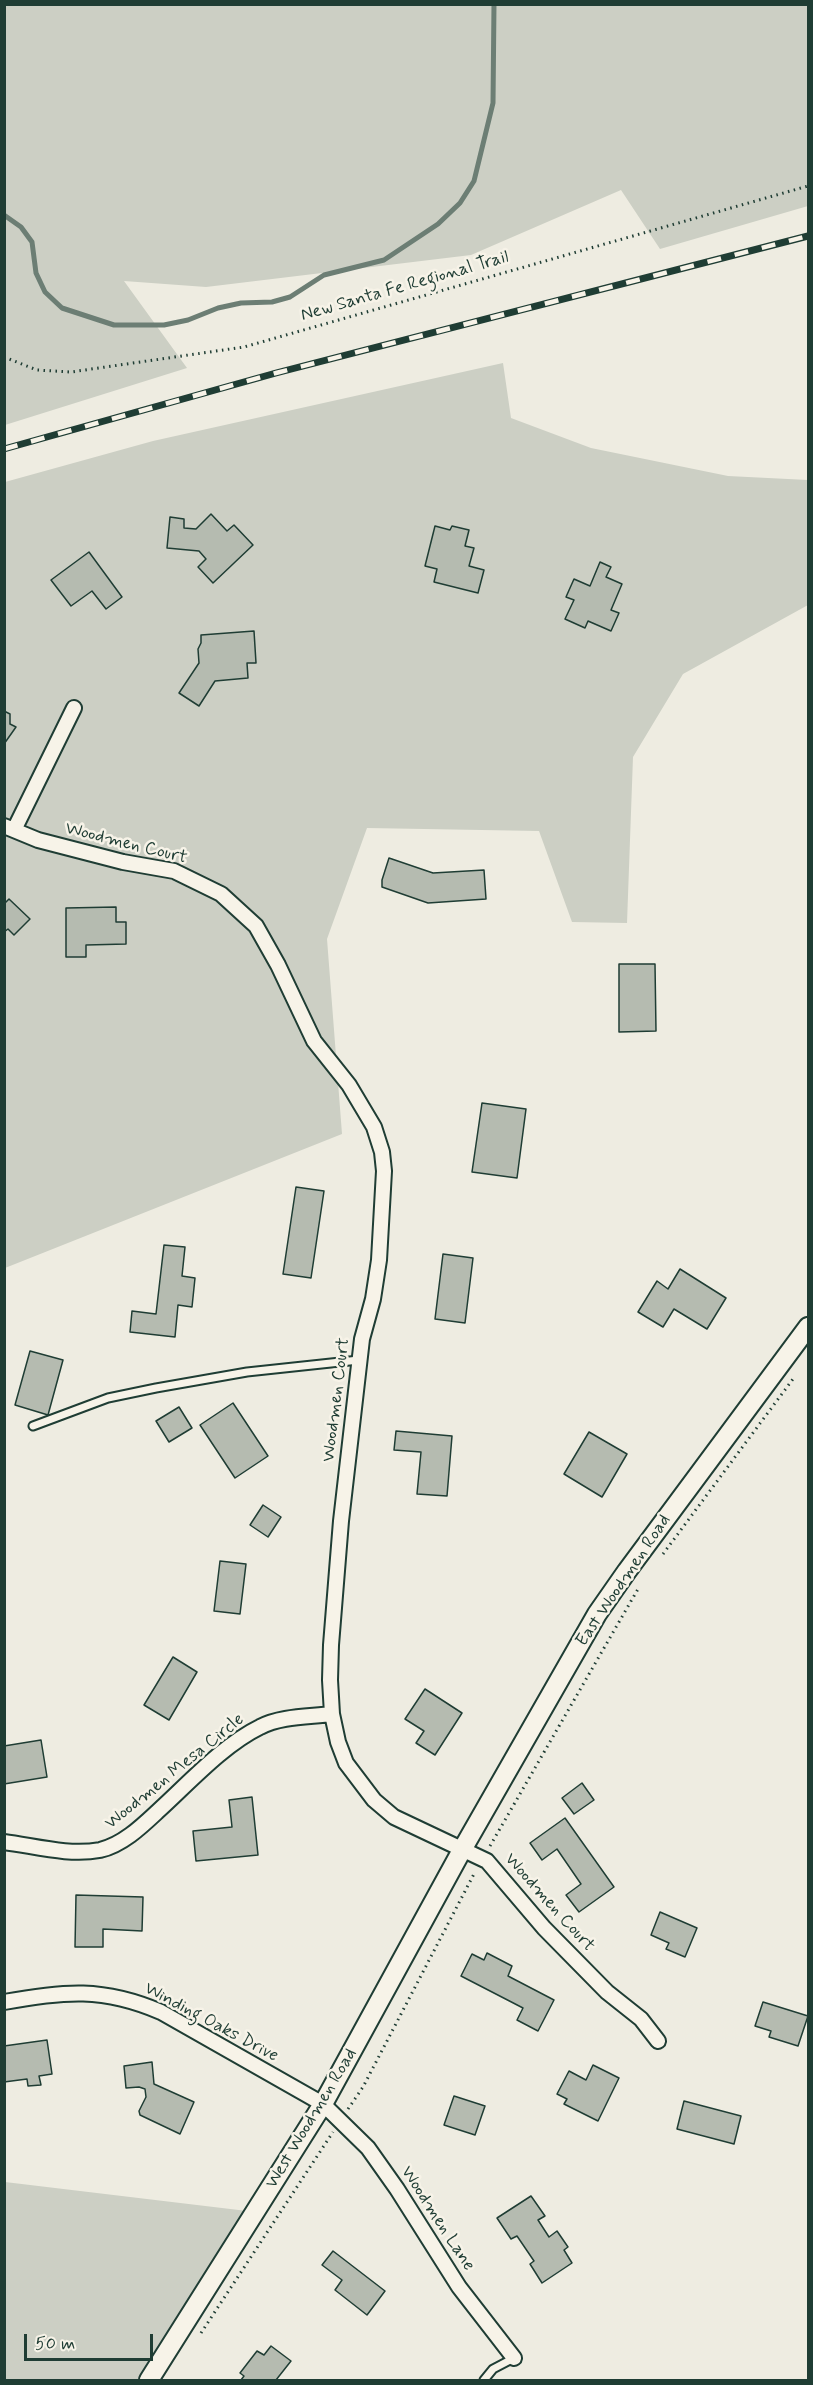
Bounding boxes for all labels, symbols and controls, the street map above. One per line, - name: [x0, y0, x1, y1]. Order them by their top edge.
- street label: New Santa Fe Regional Trail: [299, 247, 511, 327]
- street label: Woodmen Court: [63, 818, 189, 870]
- street label: Woodmen Court: [319, 1337, 355, 1463]
- street label: East Woodmen Road: [572, 1511, 676, 1651]
- street label: Woodmen Mesa Circle: [101, 1709, 249, 1835]
- street label: Woodmen Court: [499, 1849, 599, 1957]
- street label: Winding Oaks Drive: [140, 1978, 282, 2068]
- street label: West Woodmen Road: [262, 2045, 362, 2193]
- street label: Woodmen Lane: [395, 2163, 479, 2275]
- scale bar: [27, 2322, 156, 2360]
- text: 50 m: [35, 2332, 75, 2356]

